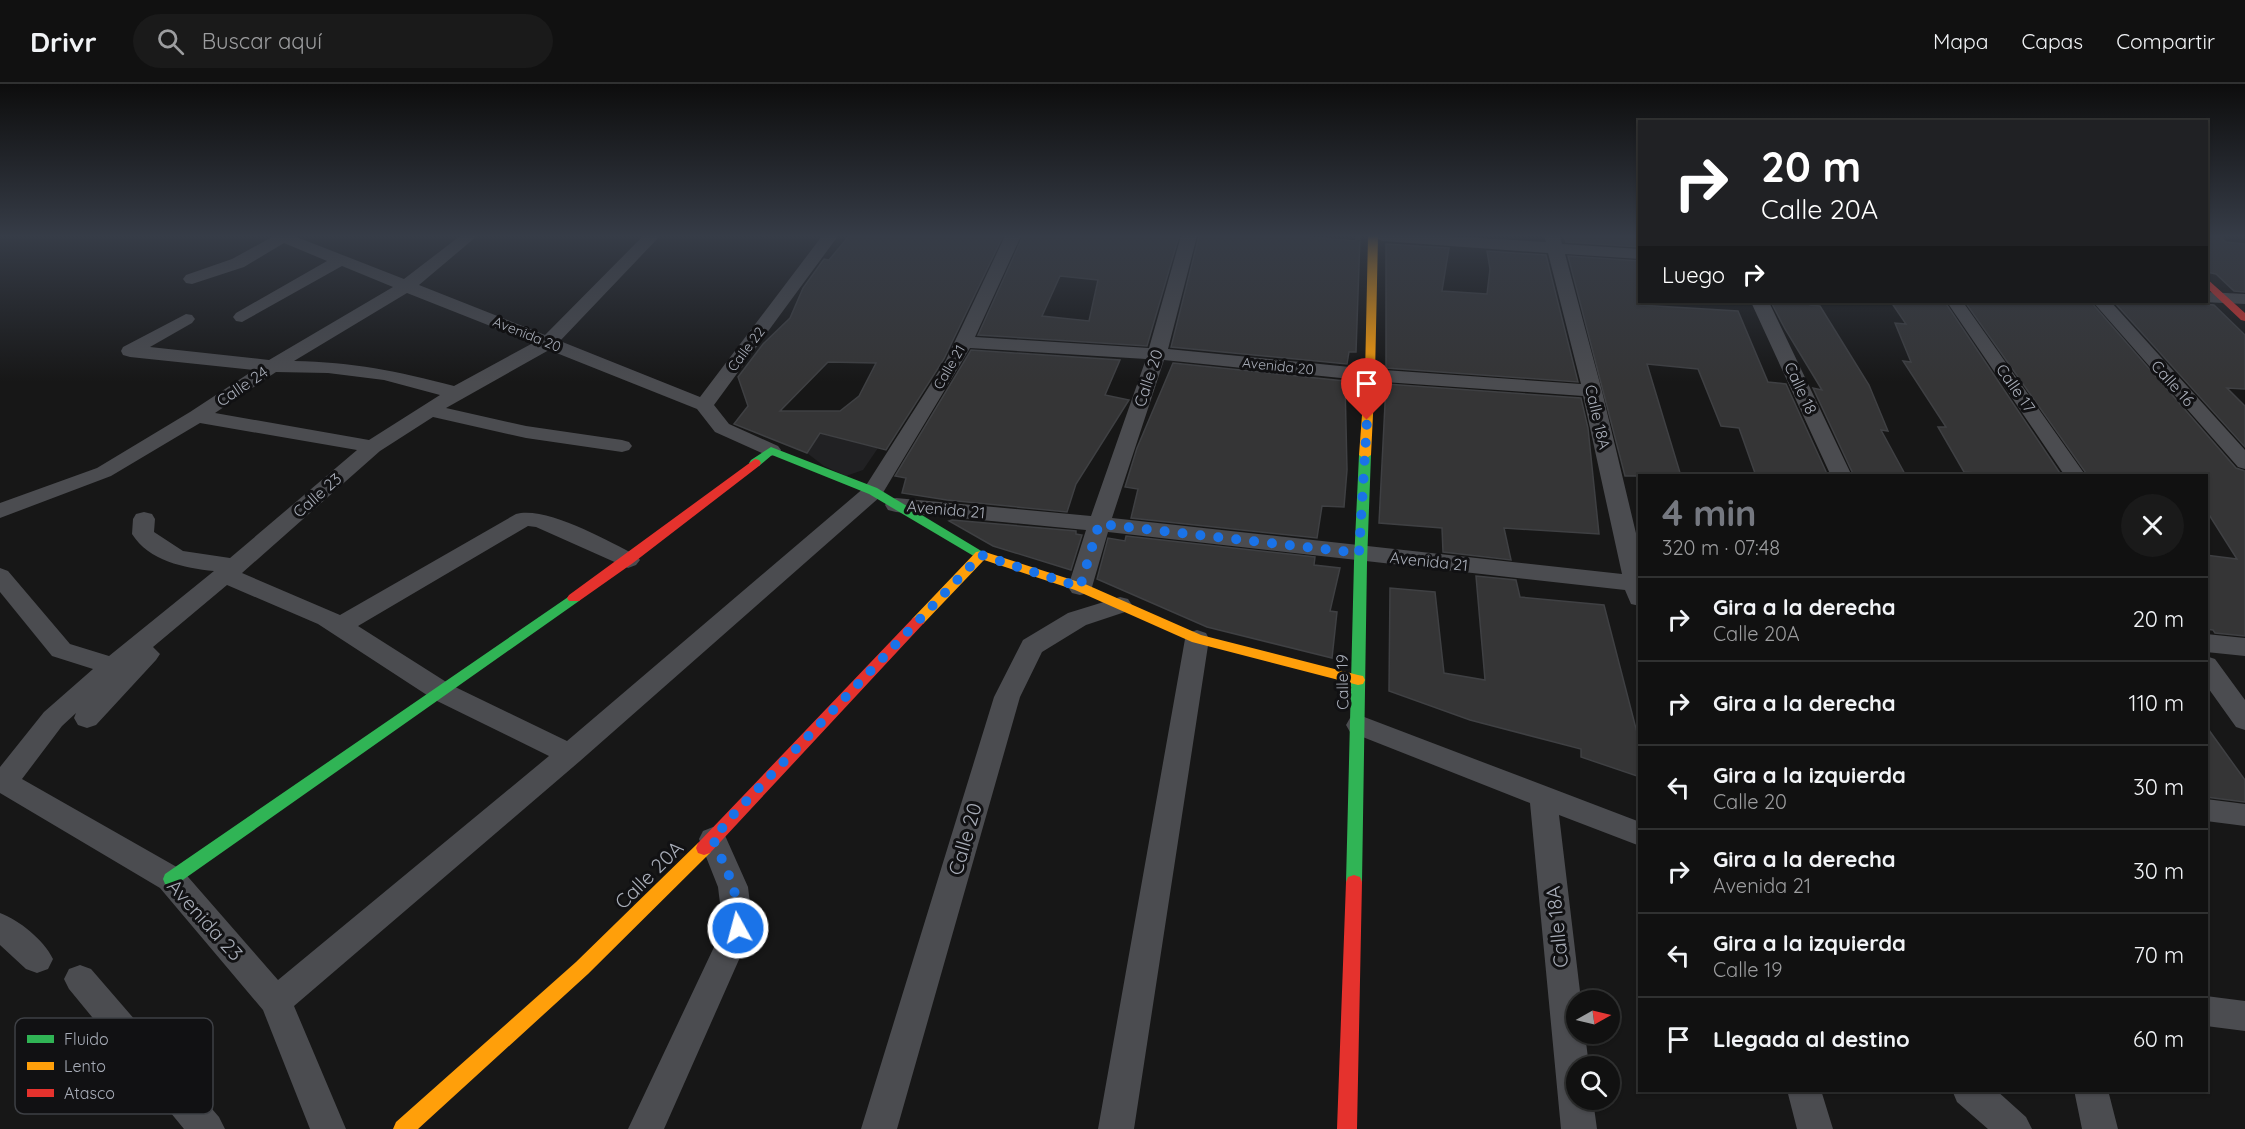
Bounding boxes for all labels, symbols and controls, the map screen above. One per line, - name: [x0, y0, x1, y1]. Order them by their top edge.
- search box: [133, 14, 553, 68]
- text: Drivr: [30, 24, 97, 59]
- icon: search: [154, 25, 187, 58]
- text: Buscar aquí: [202, 27, 322, 55]
- text: Mapa: [1933, 28, 1988, 54]
- text: Capas: [2021, 28, 2083, 54]
- text: Compartir: [2116, 28, 2215, 54]
- text: 20 m: [1761, 140, 1861, 193]
- icon: right: [1662, 144, 1740, 222]
- text: Calle 20A: [1761, 192, 1878, 226]
- icon: right: [1737, 258, 1770, 291]
- text: Luego: [1662, 261, 1725, 289]
- street label: Avenida 20: [490, 312, 564, 356]
- street label: Calle 22: [723, 323, 769, 375]
- street label: Calle 21: [929, 341, 969, 393]
- street label: Calle 20: [1129, 347, 1167, 409]
- street label: Avenida 20: [1241, 353, 1315, 379]
- street label: Calle 16: [2147, 356, 2199, 411]
- pin: [1341, 358, 1392, 420]
- street label: Calle 18: [1780, 359, 1822, 417]
- street label: Calle 17: [1992, 360, 2040, 416]
- street label: Calle 24: [212, 362, 272, 410]
- icon: arrive: [1350, 367, 1383, 400]
- street label: Calle 18A: [1581, 383, 1615, 451]
- street label: Calle 23: [289, 468, 345, 522]
- text: 4 min: [1662, 490, 1756, 535]
- button: close: [2121, 494, 2184, 557]
- street label: Avenida 21: [906, 496, 986, 522]
- text: 320 m · 07:48: [1662, 535, 1780, 560]
- street label: Avenida 21: [1389, 547, 1469, 575]
- text: Gira a la derecha: [1713, 593, 1896, 621]
- icon: right: [1662, 603, 1695, 636]
- text: 20 m: [2133, 605, 2184, 633]
- text: Calle 20A: [1713, 621, 1800, 646]
- street label: Calle 19: [1332, 654, 1352, 710]
- icon: right: [1662, 687, 1695, 720]
- text: Gira a la derecha: [1713, 689, 1896, 717]
- text: 110 m: [2129, 689, 2184, 717]
- text: Gira a la izquierda: [1713, 761, 1906, 789]
- icon: left: [1662, 771, 1695, 804]
- text: 30 m: [2133, 773, 2184, 801]
- text: Calle 20: [1713, 789, 1787, 814]
- street label: Calle 20: [942, 800, 987, 878]
- street label: Calle 20A: [609, 835, 688, 914]
- text: Gira a la derecha: [1713, 845, 1896, 873]
- icon: right: [1662, 855, 1695, 888]
- text: 30 m: [2133, 857, 2184, 885]
- text: Avenida 21: [1713, 873, 1811, 898]
- street label: Avenida 23: [162, 874, 249, 966]
- street label: Calle 18A: [1540, 885, 1573, 969]
- position arrow: [706, 896, 770, 960]
- text: Gira a la izquierda: [1713, 929, 1906, 957]
- icon: left: [1662, 939, 1695, 972]
- text: 70 m: [2134, 941, 2184, 969]
- text: Calle 19: [1713, 957, 1783, 982]
- north arrow: [1566, 990, 1620, 1044]
- map controls: [1566, 990, 1620, 1110]
- legend: [15, 1018, 213, 1114]
- icon: arrive: [1662, 1023, 1695, 1056]
- text: Llegada al destino: [1713, 1025, 1910, 1053]
- text: 60 m: [2133, 1025, 2184, 1053]
- text: Fluido: [64, 1029, 109, 1049]
- text: Lento: [64, 1056, 106, 1076]
- button: search: [1566, 1056, 1620, 1110]
- text: Atasco: [64, 1083, 115, 1103]

